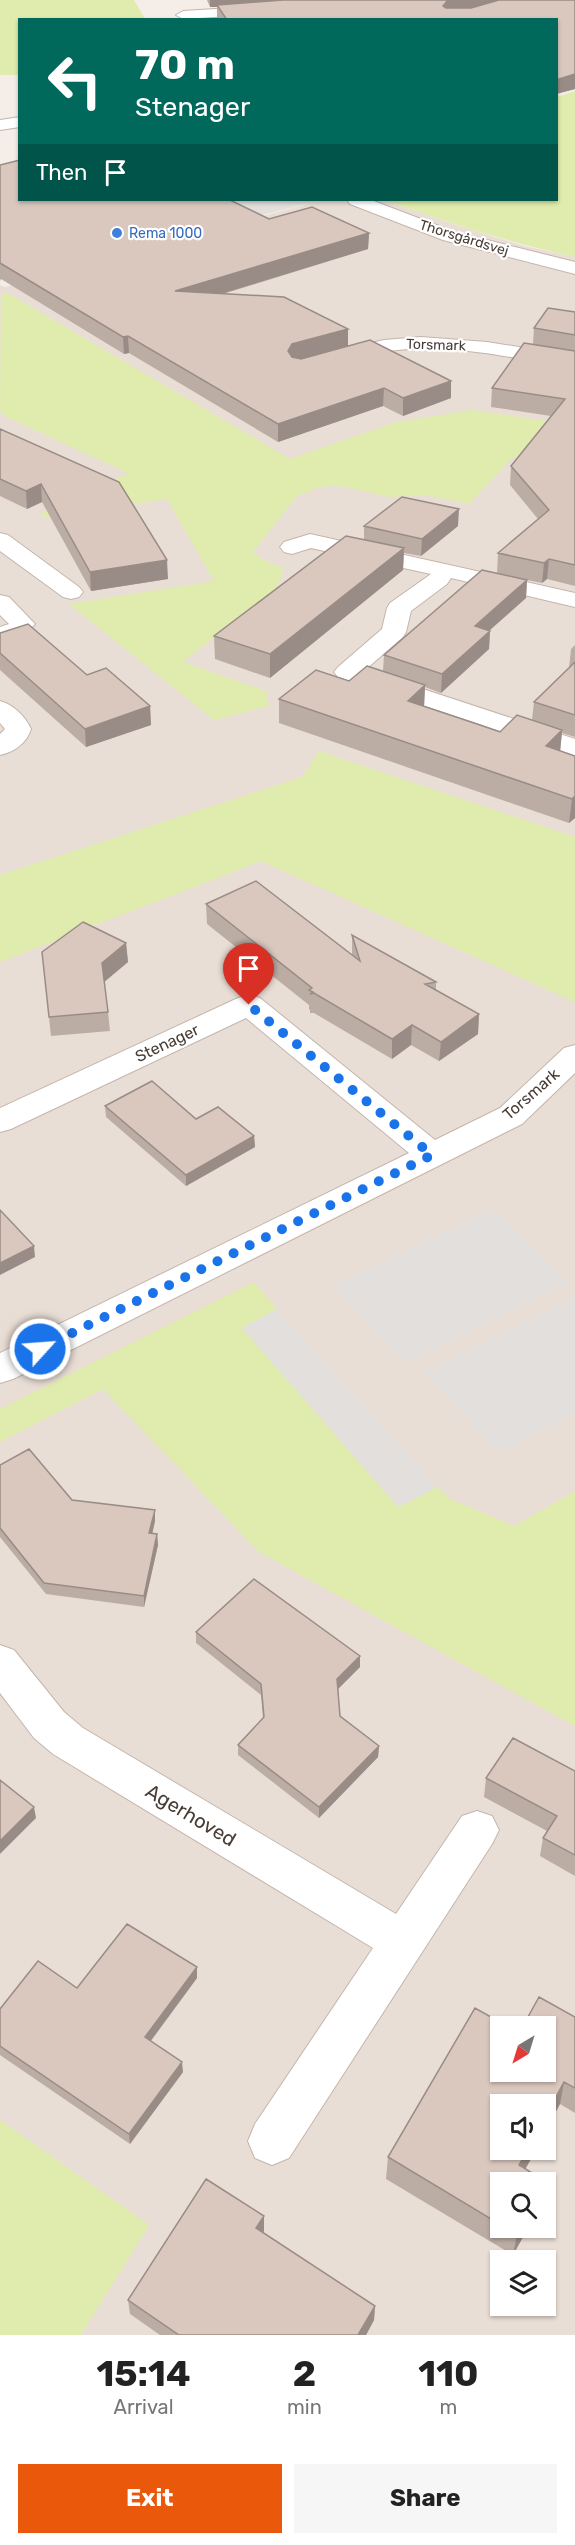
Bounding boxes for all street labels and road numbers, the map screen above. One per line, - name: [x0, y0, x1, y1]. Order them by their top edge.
- street label: Thorsgårdsvej: [417, 216, 511, 260]
- street label: Torsmark: [406, 335, 467, 355]
- street label: Stenager: [132, 1020, 202, 1066]
- street label: Torsmark: [499, 1064, 564, 1124]
- street label: Agerhoved: [141, 1779, 241, 1851]

